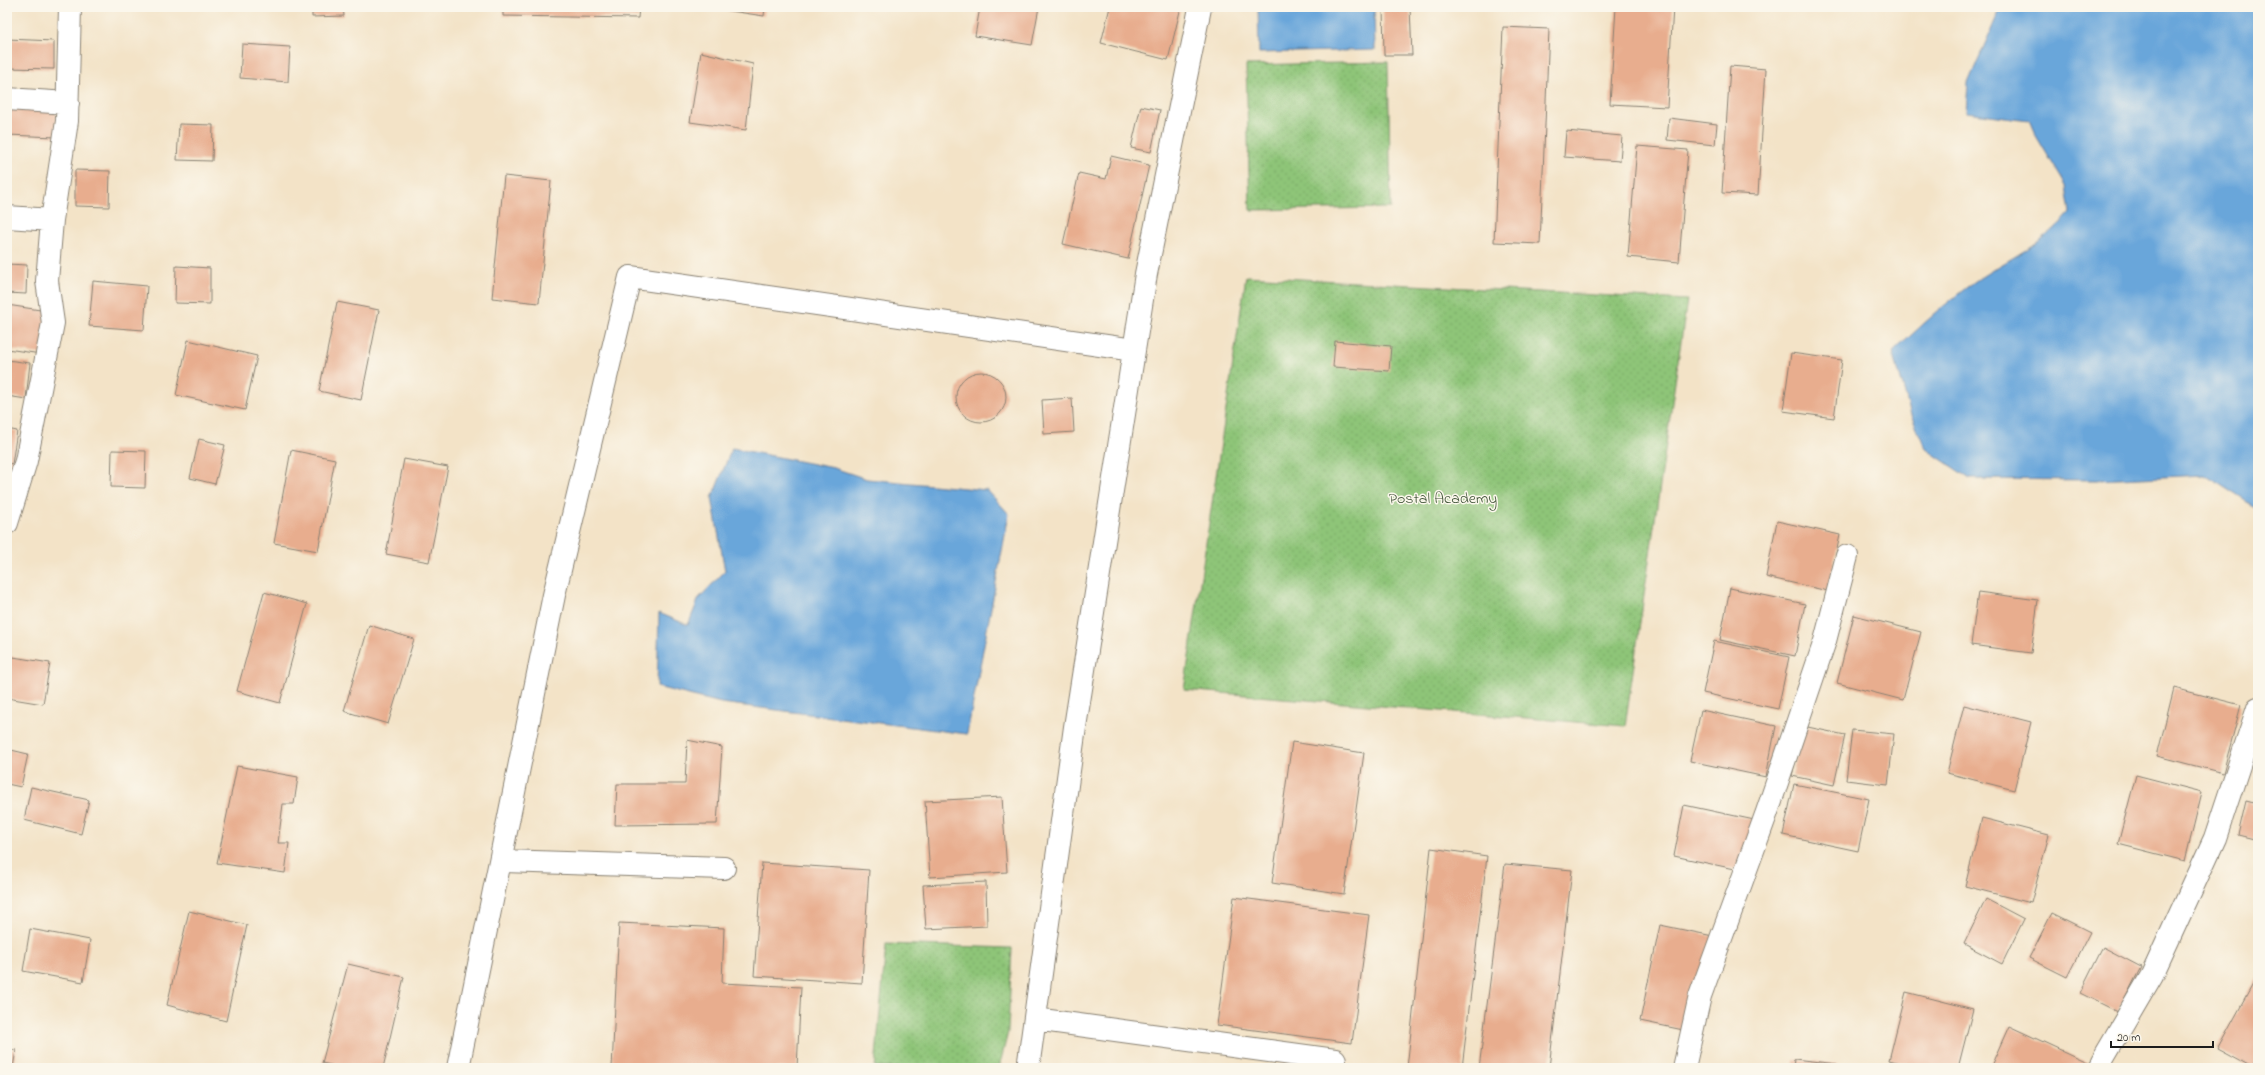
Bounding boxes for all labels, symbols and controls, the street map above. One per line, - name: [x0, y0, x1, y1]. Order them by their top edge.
- park label: Postal Academy: [1389, 487, 1497, 511]
- scale bar: [2111, 1023, 2213, 1049]
- text: 20 m: [2117, 1029, 2140, 1047]

